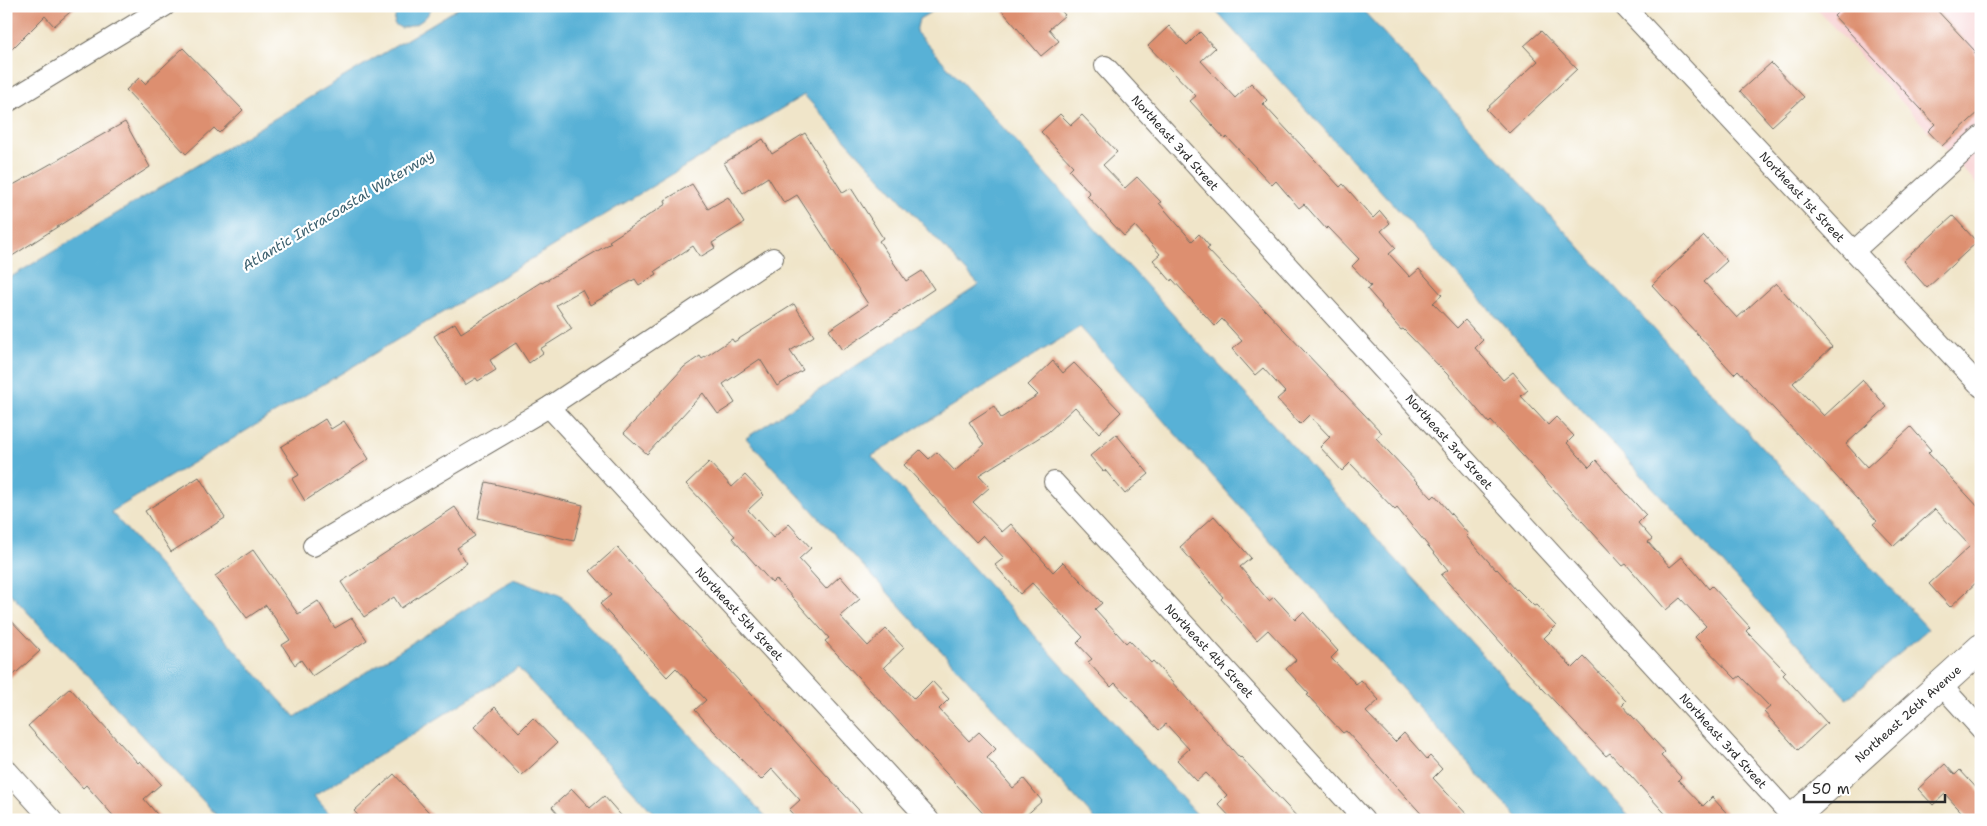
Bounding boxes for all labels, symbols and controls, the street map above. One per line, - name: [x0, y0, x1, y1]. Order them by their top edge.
- street label: Northeast 3rd Street: [1128, 92, 1222, 194]
- water label: Atlantic Intracoastal Waterway: [239, 145, 437, 275]
- street label: Northeast 1st Street: [1756, 148, 1848, 246]
- street label: Northeast 3rd Street: [1402, 391, 1496, 493]
- street label: Northeast 5th Street: [691, 564, 787, 664]
- street label: Northeast 4th Street: [1161, 600, 1257, 702]
- street label: Northeast 26th Avenue: [1851, 662, 1965, 766]
- street label: Northeast 3rd Street: [1676, 690, 1770, 792]
- scale bar: [1804, 771, 1946, 803]
- text: 50 m: [1812, 779, 1850, 799]

